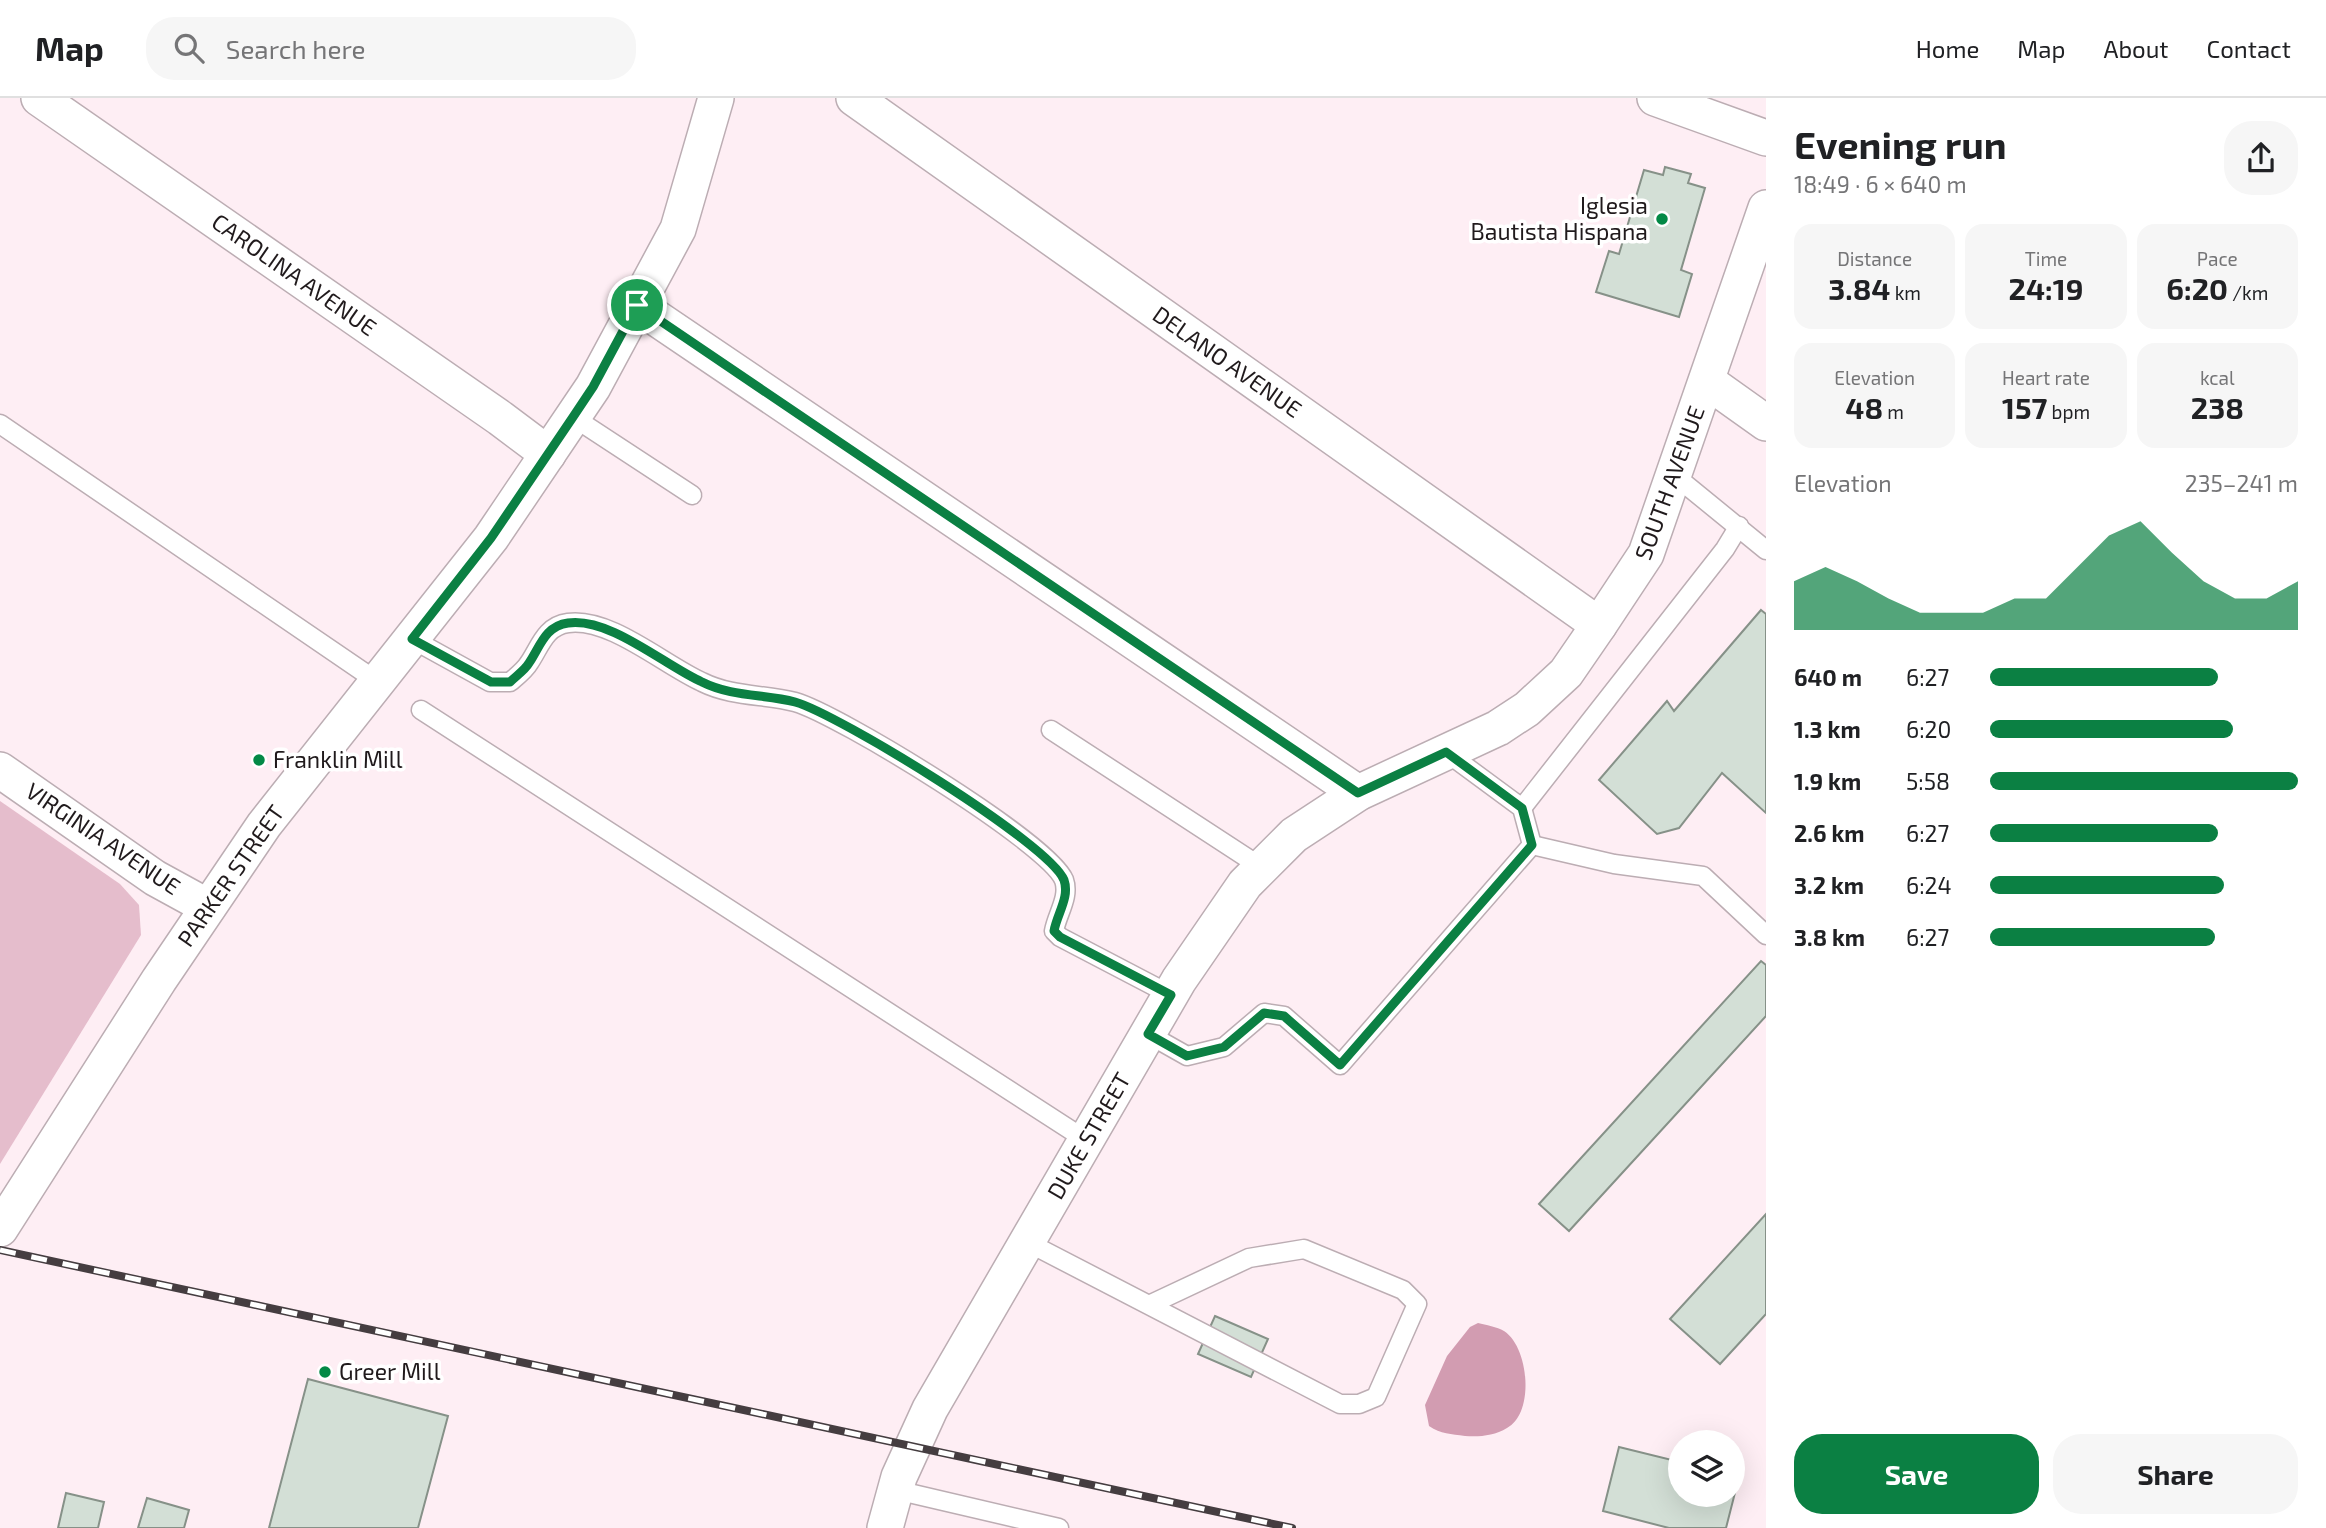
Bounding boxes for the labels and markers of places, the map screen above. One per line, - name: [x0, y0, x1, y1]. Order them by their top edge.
- place label: Iglesia Bautista Hispana: [1471, 191, 1648, 245]
- marker: Iglesia Bautista Hispana: [1654, 211, 1670, 227]
- pin: [607, 275, 667, 335]
- place label: Franklin Mill: [273, 745, 403, 773]
- marker: Franklin Mill: [251, 752, 267, 768]
- place label: Greer Mill: [339, 1357, 441, 1385]
- marker: Greer Mill: [317, 1364, 333, 1380]

